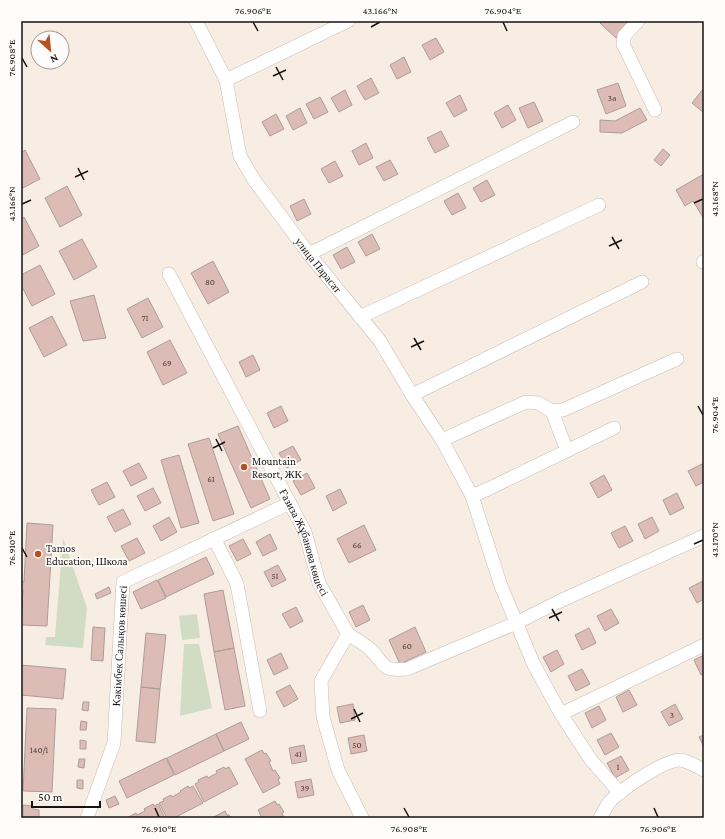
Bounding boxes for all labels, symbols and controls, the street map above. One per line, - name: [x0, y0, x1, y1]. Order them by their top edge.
- text: 76.906°E: [235, 5, 272, 16]
- text: 43.166°N: [362, 5, 398, 16]
- text: 76.904°E: [485, 5, 522, 16]
- north arrow: [30, 30, 70, 70]
- text: 76.908°E: [6, 39, 17, 76]
- text: N: [48, 52, 61, 66]
- house number: 3а: [608, 93, 616, 103]
- text: 43.168°N: [709, 181, 720, 217]
- text: 43.166°N: [6, 186, 17, 222]
- street label: улица Парасат: [293, 235, 344, 295]
- house number: 80: [205, 277, 215, 287]
- house number: 71: [141, 313, 149, 323]
- house number: 69: [163, 358, 172, 368]
- text: 76.904°E: [709, 396, 720, 433]
- place label: Mountain Resort, ЖК: [252, 455, 303, 481]
- marker: Mountain Resort, ЖК: [239, 462, 249, 472]
- house number: 61: [207, 474, 215, 484]
- street label: Ғазиза Жұбанова көшесі: [277, 487, 331, 598]
- text: 43.170°N: [709, 522, 720, 558]
- text: 76.910°E: [6, 530, 17, 565]
- house number: 66: [352, 540, 362, 550]
- place label: Tamos Education, Школа: [46, 542, 127, 568]
- marker: Tamos Education, Школа: [33, 549, 43, 559]
- house number: 51: [271, 571, 279, 581]
- street label: Кәкімбек Салықов көшесі: [110, 585, 129, 707]
- house number: 60: [402, 641, 412, 651]
- house number: 3: [670, 710, 674, 720]
- house number: 50: [352, 740, 362, 750]
- house number: 140/1: [30, 745, 48, 755]
- house number: 41: [294, 749, 302, 759]
- house number: 1: [617, 762, 620, 772]
- scale bar: [32, 783, 100, 809]
- house number: 39: [301, 783, 310, 793]
- text: 50 m: [38, 790, 63, 804]
- text: 76.910°E: [142, 823, 177, 834]
- text: 76.908°E: [391, 823, 428, 834]
- text: 76.906°E: [640, 823, 677, 834]

